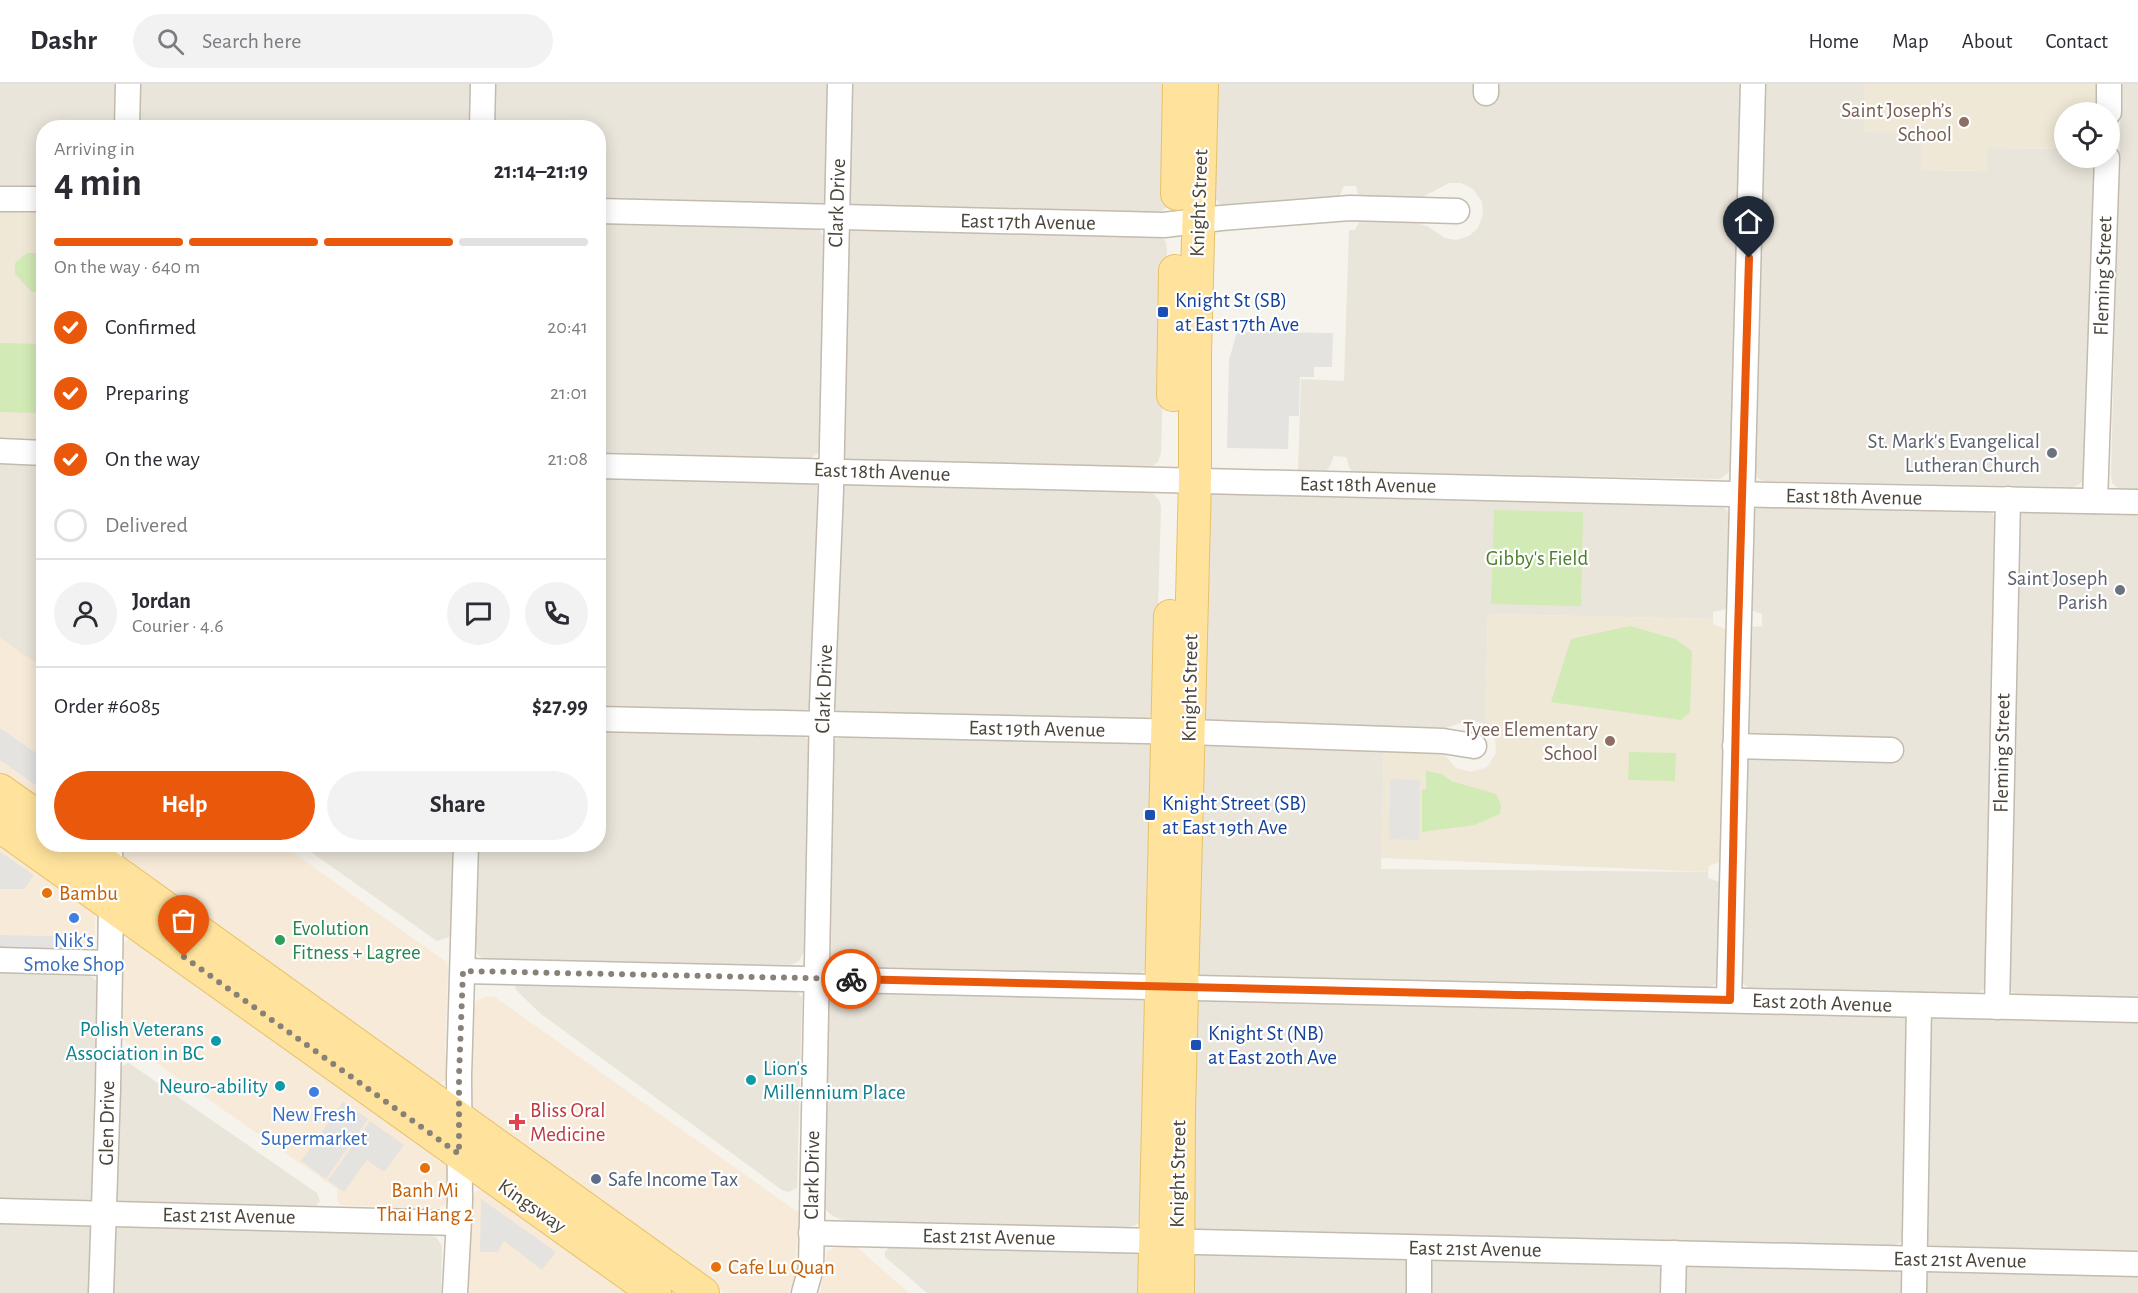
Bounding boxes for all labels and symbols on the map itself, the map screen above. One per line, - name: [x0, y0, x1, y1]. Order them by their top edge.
- place label: Saint Joseph’s School: [1841, 100, 1952, 145]
- marker: Saint Joseph’s School: [1957, 115, 1971, 129]
- street label: Knight Street: [1187, 148, 1211, 257]
- street label: Clark Drive: [825, 158, 849, 248]
- pin: [1723, 196, 1774, 258]
- street label: East 17th Avenue: [960, 210, 1096, 234]
- street label: Fleming Street: [2090, 215, 2116, 336]
- place label: Knight St (SB) at East 17th Ave: [1175, 290, 1299, 335]
- marker: Knight St (SB) at East 17th Ave: [1156, 305, 1170, 319]
- place label: St. Mark's Evangelical Lutheran Church: [1868, 431, 2040, 476]
- marker: St. Mark's Evangelical Lutheran Church: [2045, 446, 2059, 460]
- street label: East 18th Avenue: [813, 459, 951, 485]
- street label: East 18th Avenue: [1299, 473, 1437, 497]
- street label: East 18th Avenue: [1785, 485, 1923, 509]
- park label: Gibby's Field: [1486, 548, 1588, 569]
- place label: Saint Joseph Parish: [2007, 568, 2108, 613]
- marker: Saint Joseph Parish: [2113, 583, 2127, 597]
- street label: Knight Street: [1179, 634, 1201, 742]
- street label: Clark Drive: [812, 644, 836, 734]
- street label: Fleming Street: [1990, 693, 2014, 813]
- street label: East 19th Avenue: [968, 717, 1106, 741]
- place label: Tyee Elementary School: [1463, 719, 1598, 764]
- marker: Tyee Elementary School: [1603, 734, 1617, 748]
- place label: Knight Street (SB) at East 19th Ave: [1162, 793, 1307, 838]
- marker: Knight Street (SB) at East 19th Ave: [1143, 808, 1157, 822]
- place label: Bambu: [59, 883, 118, 904]
- marker: Bambu: [40, 886, 54, 900]
- pin: [158, 895, 209, 957]
- marker: Nik's Smoke Shop: [67, 911, 81, 925]
- place label: Evolution Fitness + Lagree: [292, 918, 421, 963]
- place label: Nik's Smoke Shop: [24, 930, 124, 975]
- marker: Evolution Fitness + Lagree: [273, 933, 287, 947]
- courier: [821, 949, 881, 1009]
- street label: East 20th Avenue: [1752, 990, 1892, 1016]
- place label: Polish Veterans Association in BC: [65, 1019, 204, 1064]
- place label: Knight St (NB) at East 20th Ave: [1208, 1023, 1337, 1068]
- marker: Polish Veterans Association in BC: [209, 1034, 223, 1048]
- marker: Knight St (NB) at East 20th Ave: [1189, 1038, 1203, 1052]
- place label: Lion's Millennium Place: [763, 1058, 906, 1103]
- marker: Lion's Millennium Place: [744, 1073, 758, 1087]
- place label: Neuro-ability: [159, 1076, 268, 1097]
- marker: Neuro-ability: [273, 1079, 287, 1093]
- street label: Glen Drive: [96, 1080, 118, 1166]
- marker: New Fresh Supermarket: [307, 1085, 321, 1099]
- place label: Bliss Oral Medicine: [530, 1100, 605, 1145]
- place label: New Fresh Supermarket: [261, 1104, 368, 1149]
- marker: Bliss Oral Medicine: [508, 1113, 526, 1131]
- street label: Knight Street: [1167, 1120, 1189, 1228]
- street label: Clark Drive: [801, 1130, 823, 1220]
- marker: Banh Mi Thai Hang 2: [418, 1161, 432, 1175]
- place label: Safe Income Tax: [608, 1169, 738, 1190]
- marker: Safe Income Tax: [589, 1172, 603, 1186]
- street label: Kingsway: [494, 1175, 570, 1237]
- place label: Banh Mi Thai Hang 2: [377, 1180, 473, 1225]
- street label: East 21st Avenue: [162, 1204, 296, 1228]
- street label: East 21st Avenue: [922, 1225, 1056, 1249]
- street label: East 21st Avenue: [1408, 1237, 1542, 1261]
- street label: East 21st Avenue: [1893, 1248, 2027, 1272]
- place label: Cafe Lu Quan: [728, 1257, 835, 1278]
- marker: Cafe Lu Quan: [709, 1260, 723, 1274]

